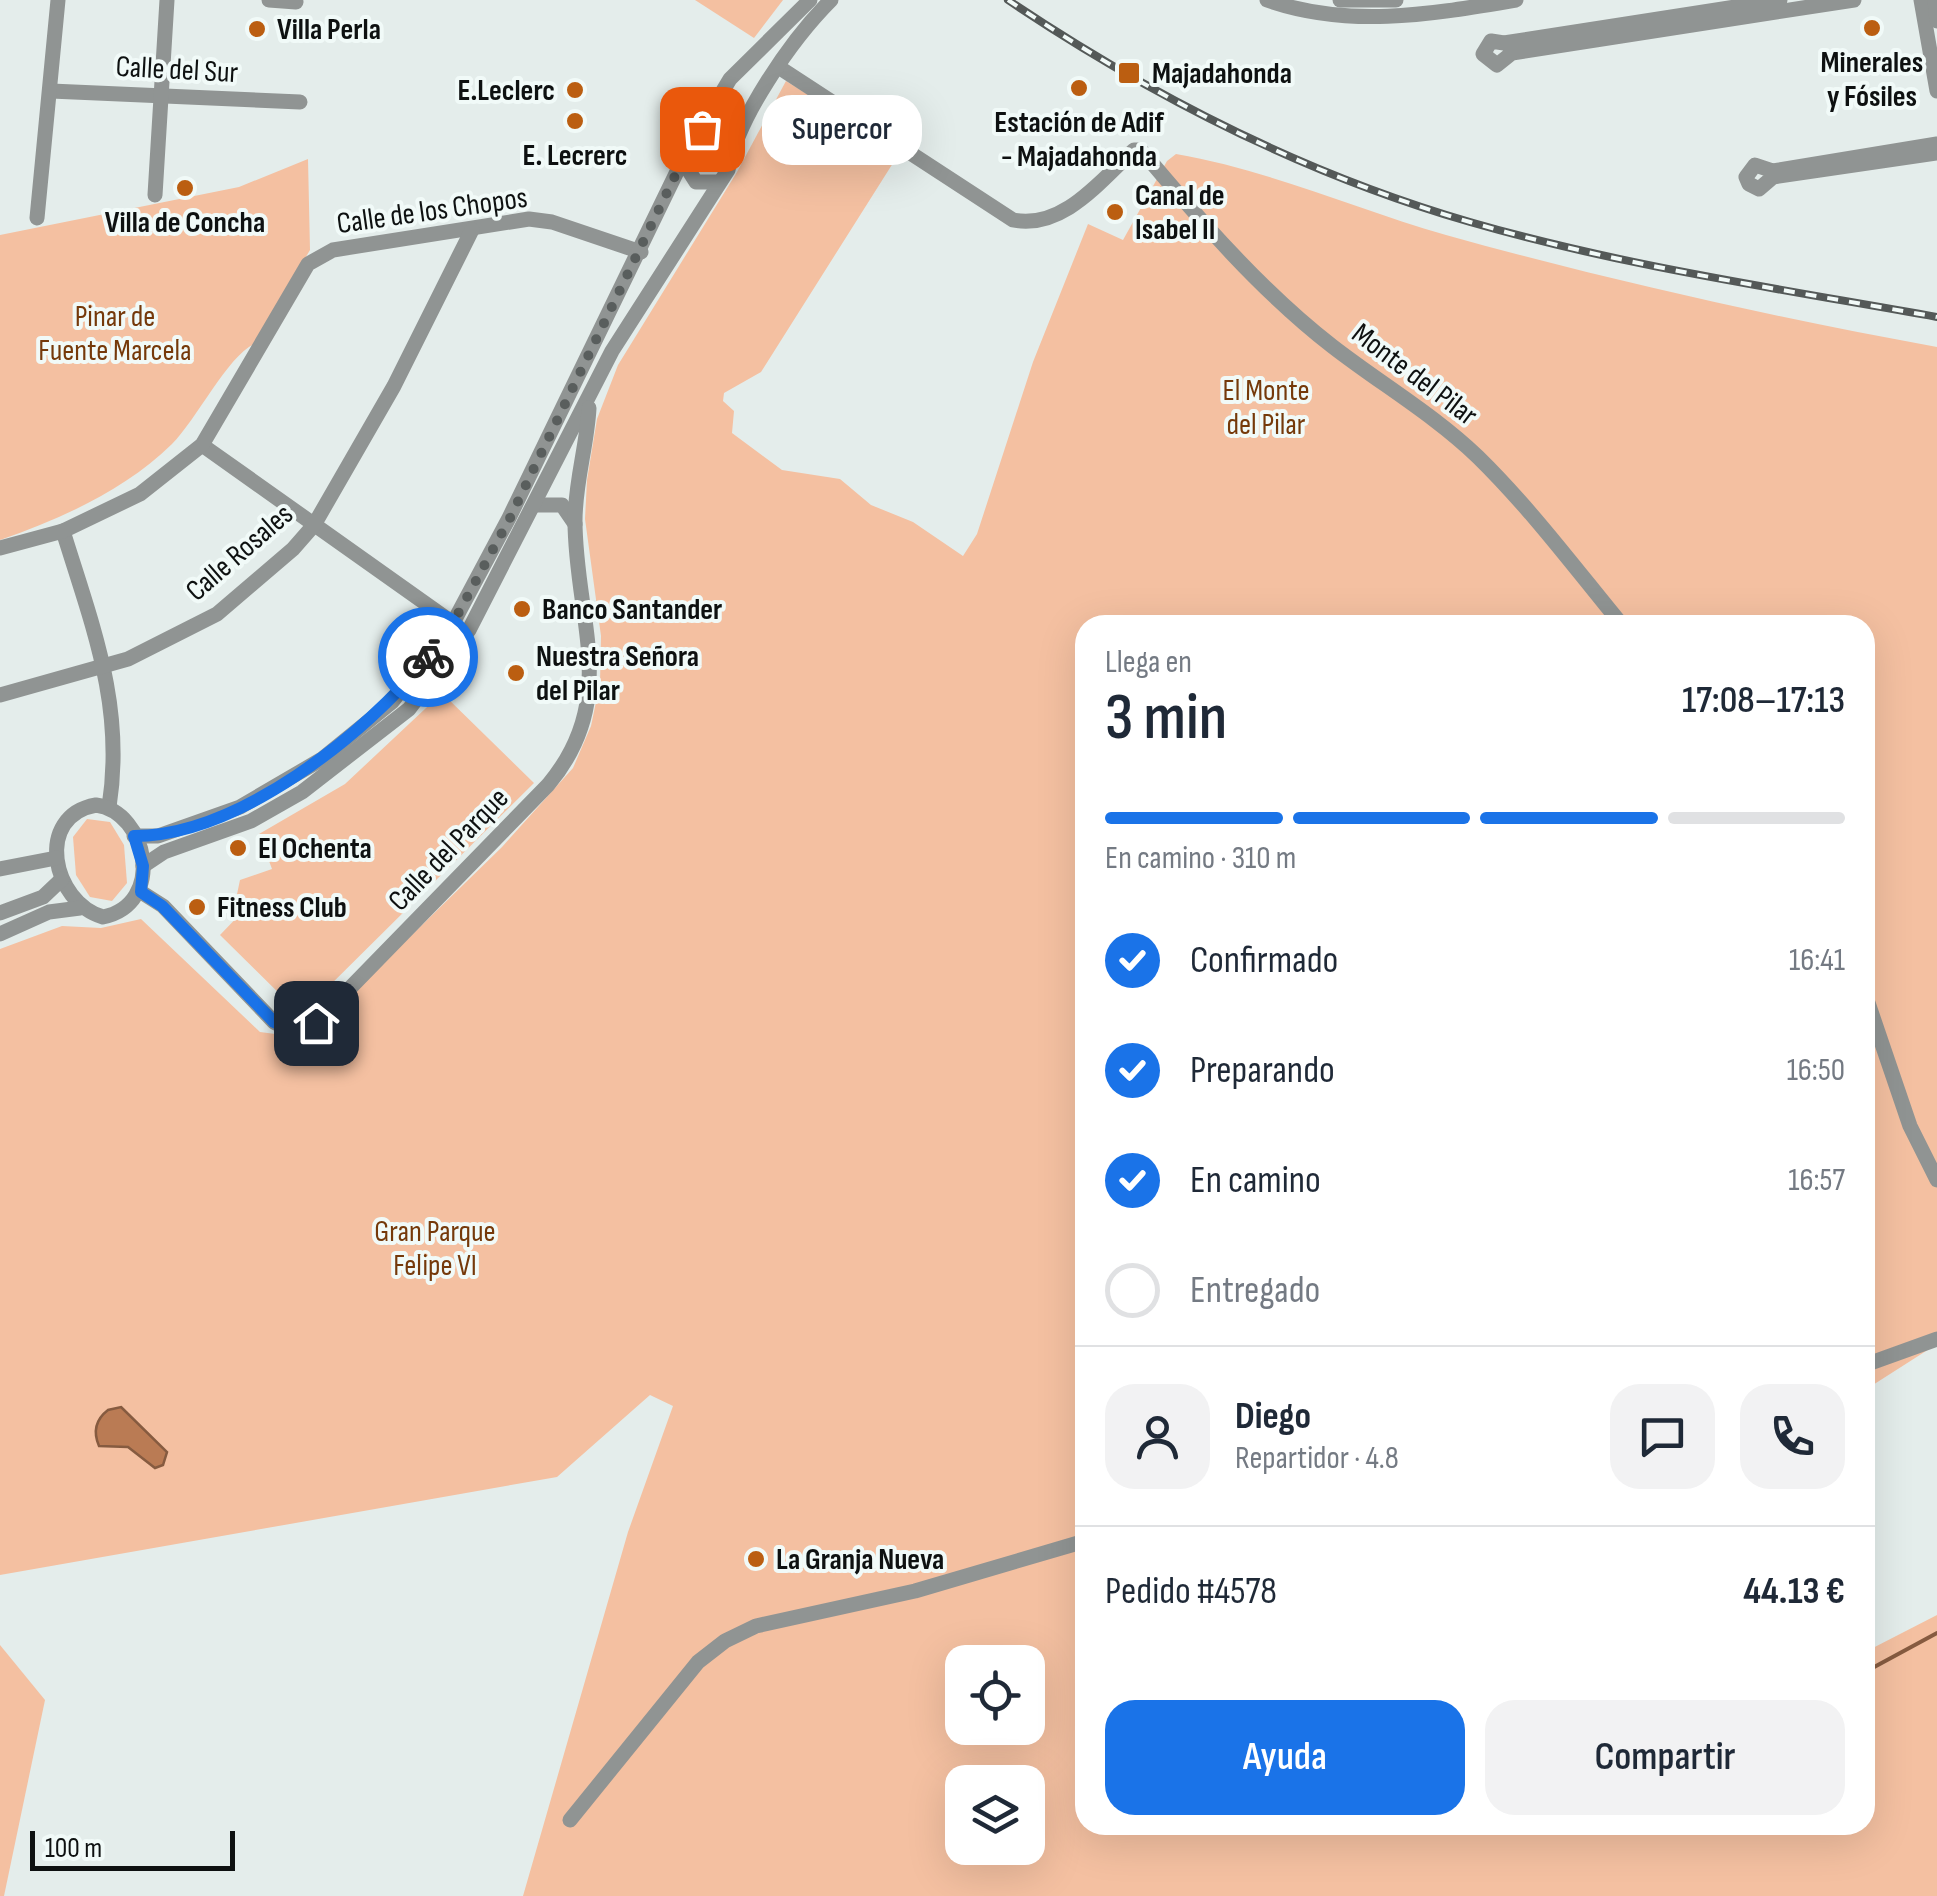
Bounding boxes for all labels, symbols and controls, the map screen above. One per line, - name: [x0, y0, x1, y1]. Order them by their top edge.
- place label: Villa Perla: [277, 12, 381, 48]
- marker: Minerales y Fósiles: [1861, 17, 1883, 39]
- marker: Villa Perla: [246, 18, 268, 40]
- place label: Minerales y Fósiles: [1821, 45, 1923, 115]
- street label: Calle del Sur: [115, 49, 239, 91]
- place label: Majadahonda: [1152, 56, 1292, 92]
- marker: Majadahonda: [1116, 60, 1142, 86]
- place label: E.Leclerc: [458, 73, 555, 109]
- marker: Estación de Adif - Majadahonda: [1068, 77, 1090, 99]
- marker: E.Leclerc: [564, 79, 586, 101]
- pin: [660, 87, 745, 172]
- callout: Supercor: [762, 94, 922, 164]
- icon: bag: [675, 102, 730, 157]
- place label: Estación de Adif - Majadahonda: [994, 105, 1164, 175]
- marker: E. Lecrerc: [564, 110, 586, 132]
- text: Supercor: [792, 110, 892, 149]
- place label: E. Lecrerc: [523, 138, 627, 174]
- marker: Villa de Concha: [174, 177, 196, 199]
- place label: Canal de Isabel II: [1135, 178, 1225, 248]
- street label: Calle de los Chopos: [335, 180, 530, 242]
- marker: Canal de Isabel II: [1104, 201, 1126, 223]
- place label: Villa de Concha: [105, 205, 265, 241]
- park label: Pinar de Fuente Marcela: [38, 299, 192, 369]
- street label: Monte del Pilar: [1344, 316, 1485, 434]
- park label: El Monte del Pilar: [1223, 373, 1310, 443]
- street label: Calle Rosales: [179, 496, 301, 609]
- place label: Banco Santander: [542, 592, 722, 628]
- marker: Banco Santander: [511, 598, 533, 620]
- courier: [378, 607, 478, 707]
- icon: bike: [401, 630, 456, 685]
- place label: Nuestra Señora del Pilar: [536, 639, 699, 709]
- text: Llega en: [1105, 643, 1192, 682]
- marker: Nuestra Señora del Pilar: [505, 662, 527, 684]
- text: 17:08–17:13: [1682, 678, 1845, 723]
- text: 3 min: [1105, 680, 1227, 758]
- street label: Calle del Parque: [381, 781, 516, 919]
- place label: El Ochenta: [258, 831, 372, 867]
- marker: El Ochenta: [227, 837, 249, 859]
- text: En camino · 310 m: [1105, 839, 1296, 878]
- place label: Fitness Club: [217, 890, 347, 926]
- marker: Fitness Club: [186, 896, 208, 918]
- icon: check: [1105, 933, 1160, 988]
- text: Confirmado: [1190, 938, 1338, 983]
- text: 16:41: [1789, 941, 1845, 980]
- pin: [274, 981, 359, 1066]
- icon: home: [289, 996, 344, 1051]
- icon: check: [1105, 1043, 1160, 1098]
- text: Preparando: [1190, 1048, 1335, 1093]
- text: 16:50: [1787, 1051, 1845, 1090]
- icon: check: [1105, 1153, 1160, 1208]
- text: En camino: [1190, 1158, 1321, 1203]
- text: 16:57: [1788, 1161, 1845, 1200]
- park label: Gran Parque Felipe VI: [374, 1214, 496, 1284]
- text: Entregado: [1190, 1268, 1320, 1313]
- button: person: [1105, 1384, 1210, 1489]
- button: chat: [1610, 1384, 1715, 1489]
- button: phone: [1740, 1384, 1845, 1489]
- text: Diego: [1235, 1394, 1311, 1439]
- text: Repartidor · 4.8: [1235, 1439, 1399, 1478]
- place label: La Granja Nueva: [776, 1542, 944, 1578]
- marker: La Granja Nueva: [745, 1548, 767, 1570]
- text: Pedido #4578: [1105, 1569, 1277, 1614]
- text: 44.13 €: [1743, 1569, 1845, 1614]
- map controls: [945, 1645, 1045, 1865]
- button: locate: [945, 1645, 1045, 1745]
- button: Ayuda: [1105, 1700, 1465, 1815]
- button: Compartir: [1485, 1700, 1845, 1815]
- button: layers: [945, 1765, 1045, 1865]
- scale bar: [30, 1826, 235, 1870]
- text: 100 m: [45, 1832, 102, 1865]

